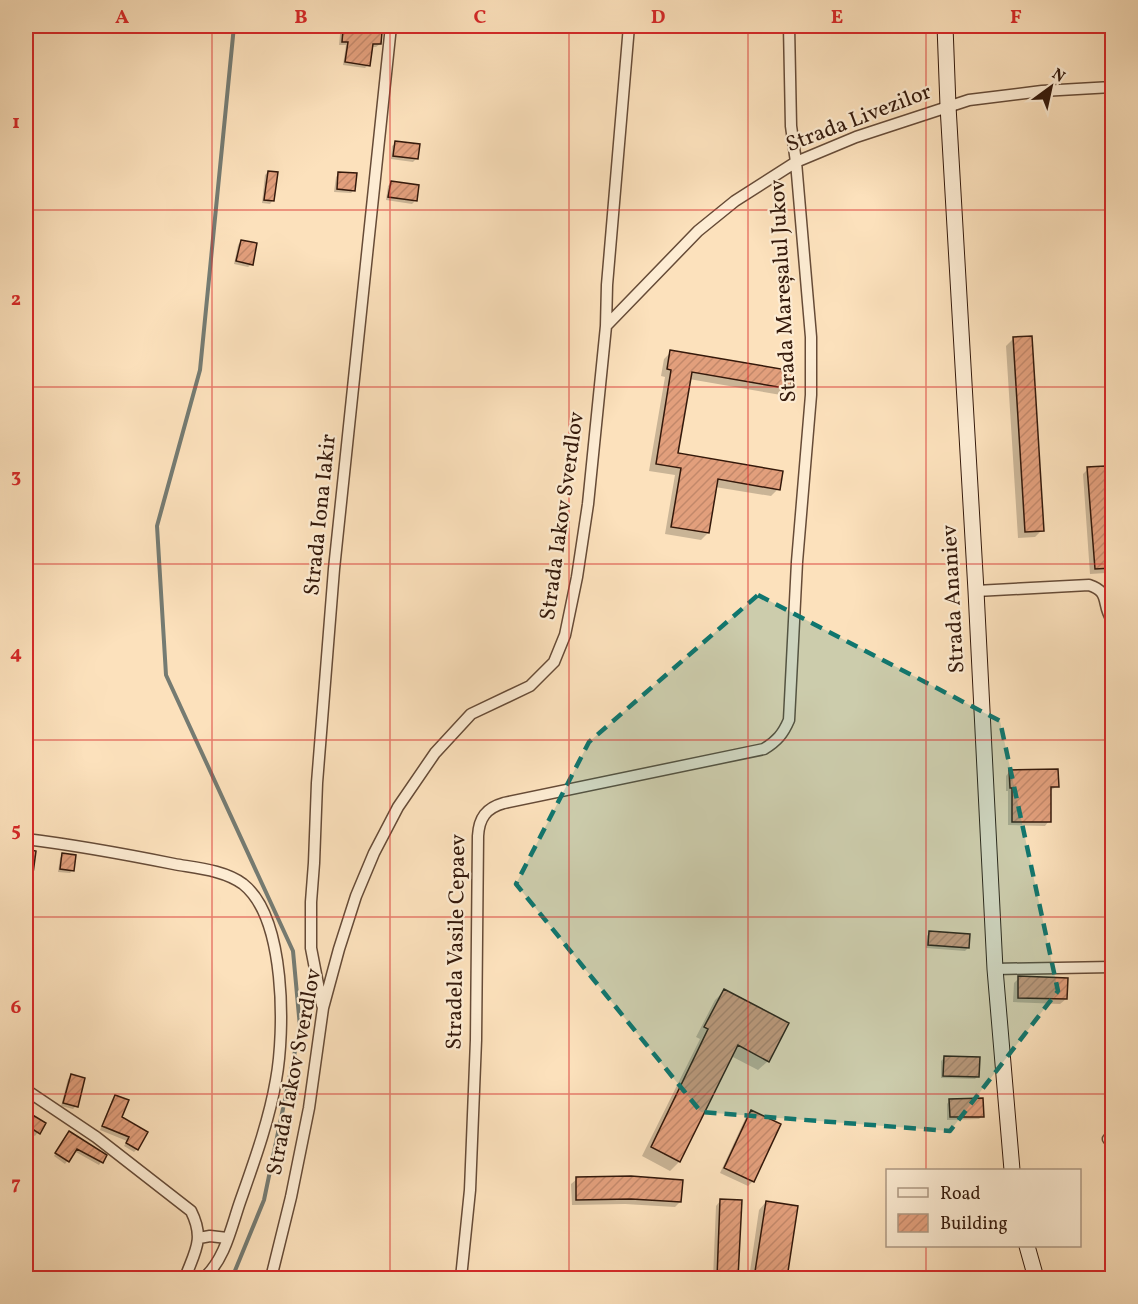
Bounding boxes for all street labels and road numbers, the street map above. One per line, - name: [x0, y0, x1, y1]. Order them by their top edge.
- street label: Strada Livezilor: [782, 77, 936, 161]
- street label: Strada Mareșalul Jukov: [763, 178, 805, 403]
- street label: Strada Iakov Sverdlov: [533, 409, 593, 622]
- street label: Strada Iona Iakir: [297, 433, 345, 597]
- street label: Strada Ananiev: [935, 523, 973, 674]
- street label: Stradela Vasile Cepaev: [440, 833, 474, 1050]
- street label: Strada Iakov Sverdlov: [260, 965, 330, 1178]

